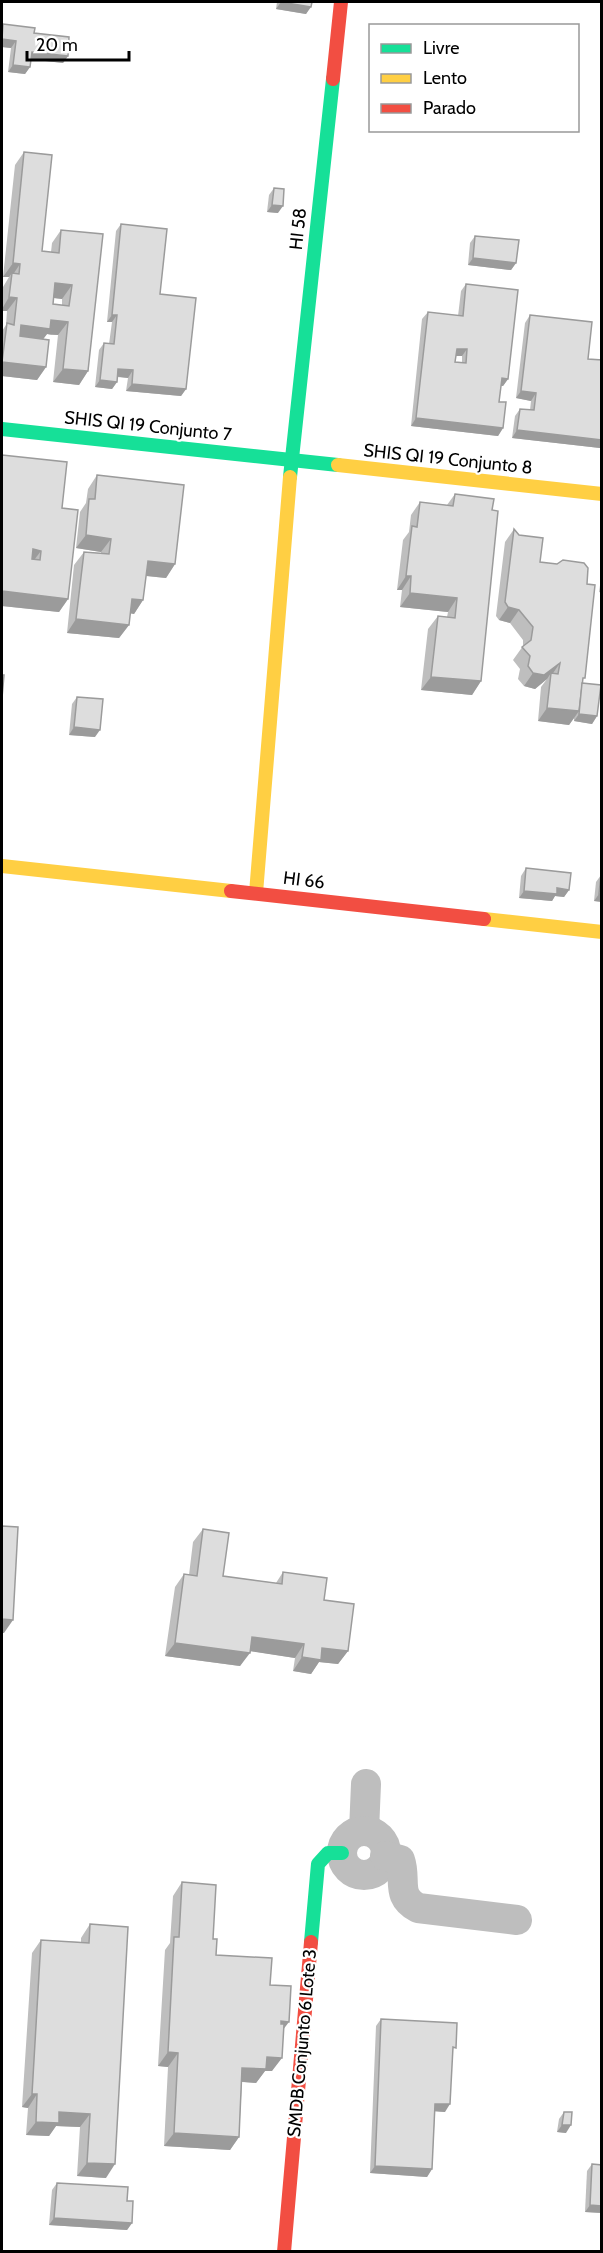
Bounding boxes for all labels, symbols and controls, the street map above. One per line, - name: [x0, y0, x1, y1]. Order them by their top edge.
- scale bar: [27, 24, 129, 62]
- legend: [369, 24, 579, 132]
- text: 20 m: [36, 34, 78, 56]
- text: Livre: [423, 37, 459, 59]
- text: Lento: [423, 67, 467, 89]
- text: Parado: [423, 97, 476, 119]
- street label: HI 58: [285, 207, 311, 251]
- street label: SHIS QI 19 Conjunto 7: [63, 406, 233, 446]
- street label: SHIS QI 19 Conjunto 8: [362, 439, 534, 479]
- street label: HI 66: [282, 867, 326, 893]
- street label: SMDB Conjunto 6 Lote 3: [283, 1948, 321, 2138]

